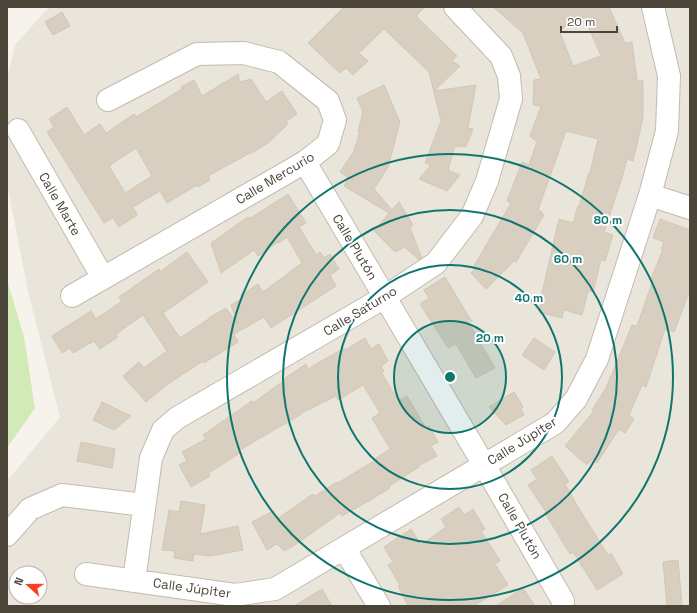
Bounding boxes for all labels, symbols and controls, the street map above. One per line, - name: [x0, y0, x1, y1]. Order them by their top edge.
- scale bar: [561, 8, 617, 34]
- text: 20 m: [567, 14, 595, 30]
- street label: Calle Mercurio: [233, 148, 317, 208]
- street label: Calle Marte: [35, 169, 85, 239]
- street label: Calle Plutón: [329, 211, 381, 283]
- text: 80 m: [594, 212, 622, 228]
- text: 60 m: [554, 251, 582, 267]
- street label: Calle Saturno: [320, 282, 400, 340]
- text: 40 m: [515, 290, 543, 306]
- text: 20 m: [476, 330, 504, 346]
- centre of rings: [443, 370, 457, 384]
- street label: Calle Júpiter: [484, 413, 560, 469]
- street label: Calle Plutón: [494, 490, 546, 562]
- north arrow: [8, 565, 48, 605]
- street label: Calle Júpiter: [152, 574, 232, 602]
- text: N: [11, 575, 27, 587]

